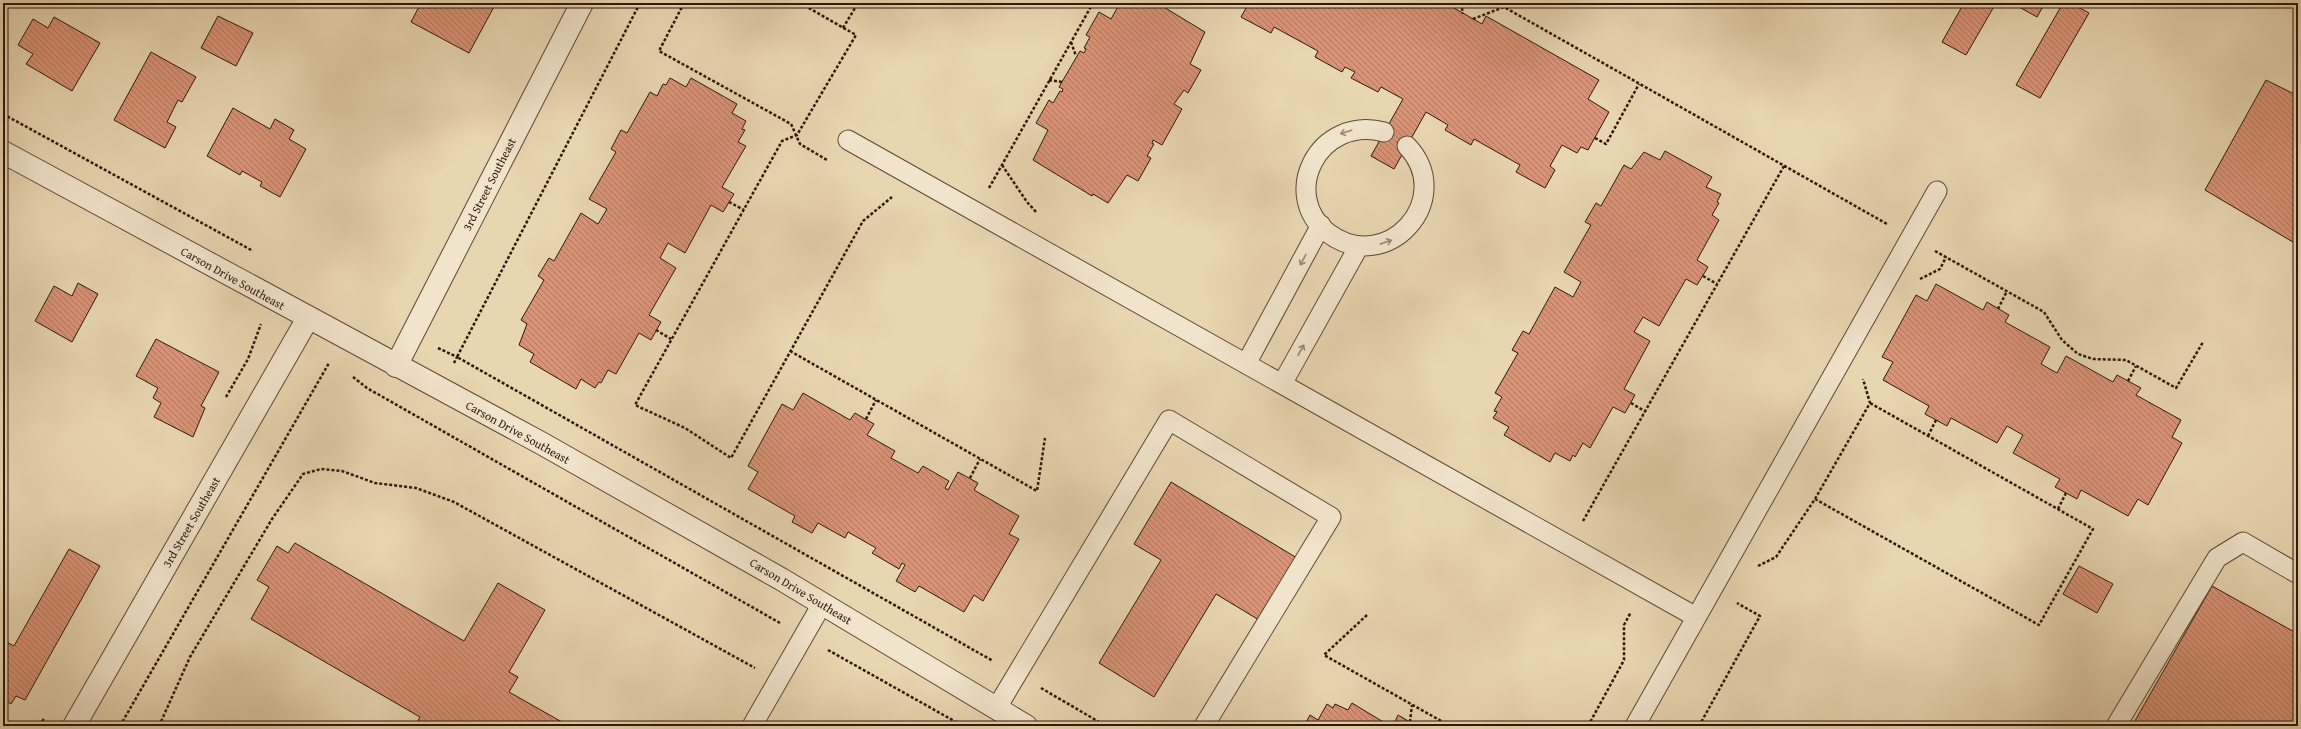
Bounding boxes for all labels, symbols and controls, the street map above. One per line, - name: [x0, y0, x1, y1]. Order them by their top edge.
- one-way arrow: [1340, 129, 1353, 136]
- street label: 3rd Street Southeast: [458, 134, 520, 233]
- one-way arrow: [1380, 237, 1392, 245]
- street label: Carson Drive Southeast: [178, 242, 289, 314]
- one-way arrow: [1298, 254, 1306, 266]
- one-way arrow: [1297, 344, 1305, 356]
- street label: Carson Drive Southeast: [463, 396, 574, 468]
- street label: 3rd Street Southeast: [158, 473, 224, 571]
- street label: Carson Drive Southeast: [747, 554, 856, 629]

